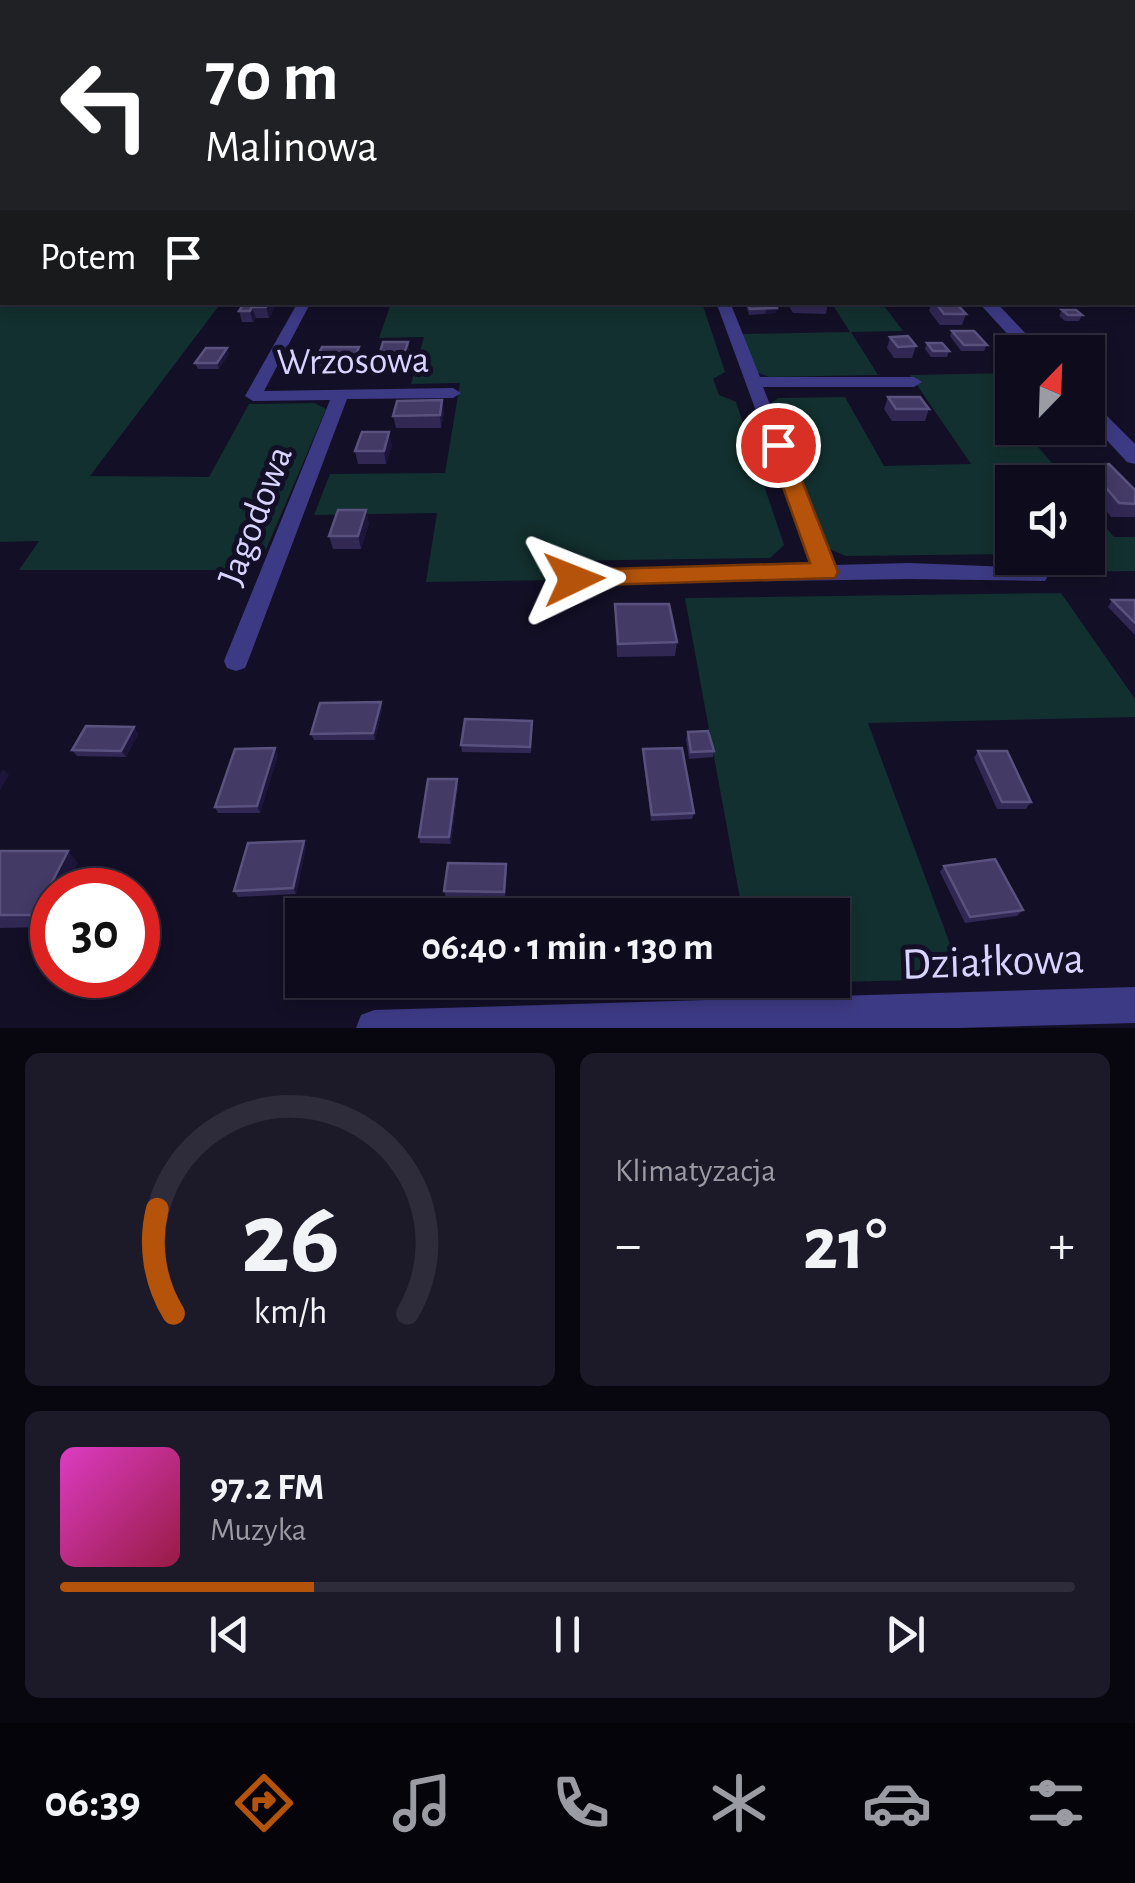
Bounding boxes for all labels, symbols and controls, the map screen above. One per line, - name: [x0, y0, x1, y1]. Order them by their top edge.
- icon: left: [40, 40, 170, 170]
- text: 70 m: [205, 43, 339, 113]
- text: Malinowa: [205, 125, 378, 170]
- icon: arrive: [156, 230, 211, 285]
- text: Potem: [40, 239, 136, 277]
- north arrow: [995, 335, 1105, 445]
- map controls: [995, 335, 1105, 575]
- street label: Wrzosowa: [276, 342, 430, 382]
- pin: [736, 403, 821, 488]
- icon: arrive: [751, 418, 806, 473]
- street label: Jagodowa: [212, 441, 300, 591]
- button: sound: [995, 465, 1105, 575]
- position arrow: [522, 527, 626, 631]
- speed limit sign: 30: [30, 868, 160, 998]
- text: 06:40 · 1 min · 130 m: [421, 929, 714, 967]
- street label: Działkowa: [901, 936, 1085, 988]
- text: Klimatyzacja: [615, 1155, 776, 1187]
- text: 26: [240, 1188, 340, 1292]
- text: 21°: [803, 1208, 887, 1283]
- text: −: [615, 1218, 641, 1273]
- text: +: [1049, 1218, 1075, 1273]
- text: km/h: [253, 1294, 327, 1330]
- text: 97.2 FM: [210, 1469, 324, 1507]
- text: Muzyka: [210, 1514, 307, 1546]
- icon: previous: [202, 1607, 257, 1662]
- icon: pause: [540, 1607, 595, 1662]
- icon: next: [878, 1607, 933, 1662]
- icon: directions: [229, 1768, 299, 1838]
- icon: music: [387, 1768, 457, 1838]
- icon: phone: [546, 1768, 616, 1838]
- icon: climate: [704, 1768, 774, 1838]
- icon: car: [862, 1768, 932, 1838]
- icon: filters: [1021, 1768, 1091, 1838]
- text: 06:39: [44, 1780, 141, 1825]

